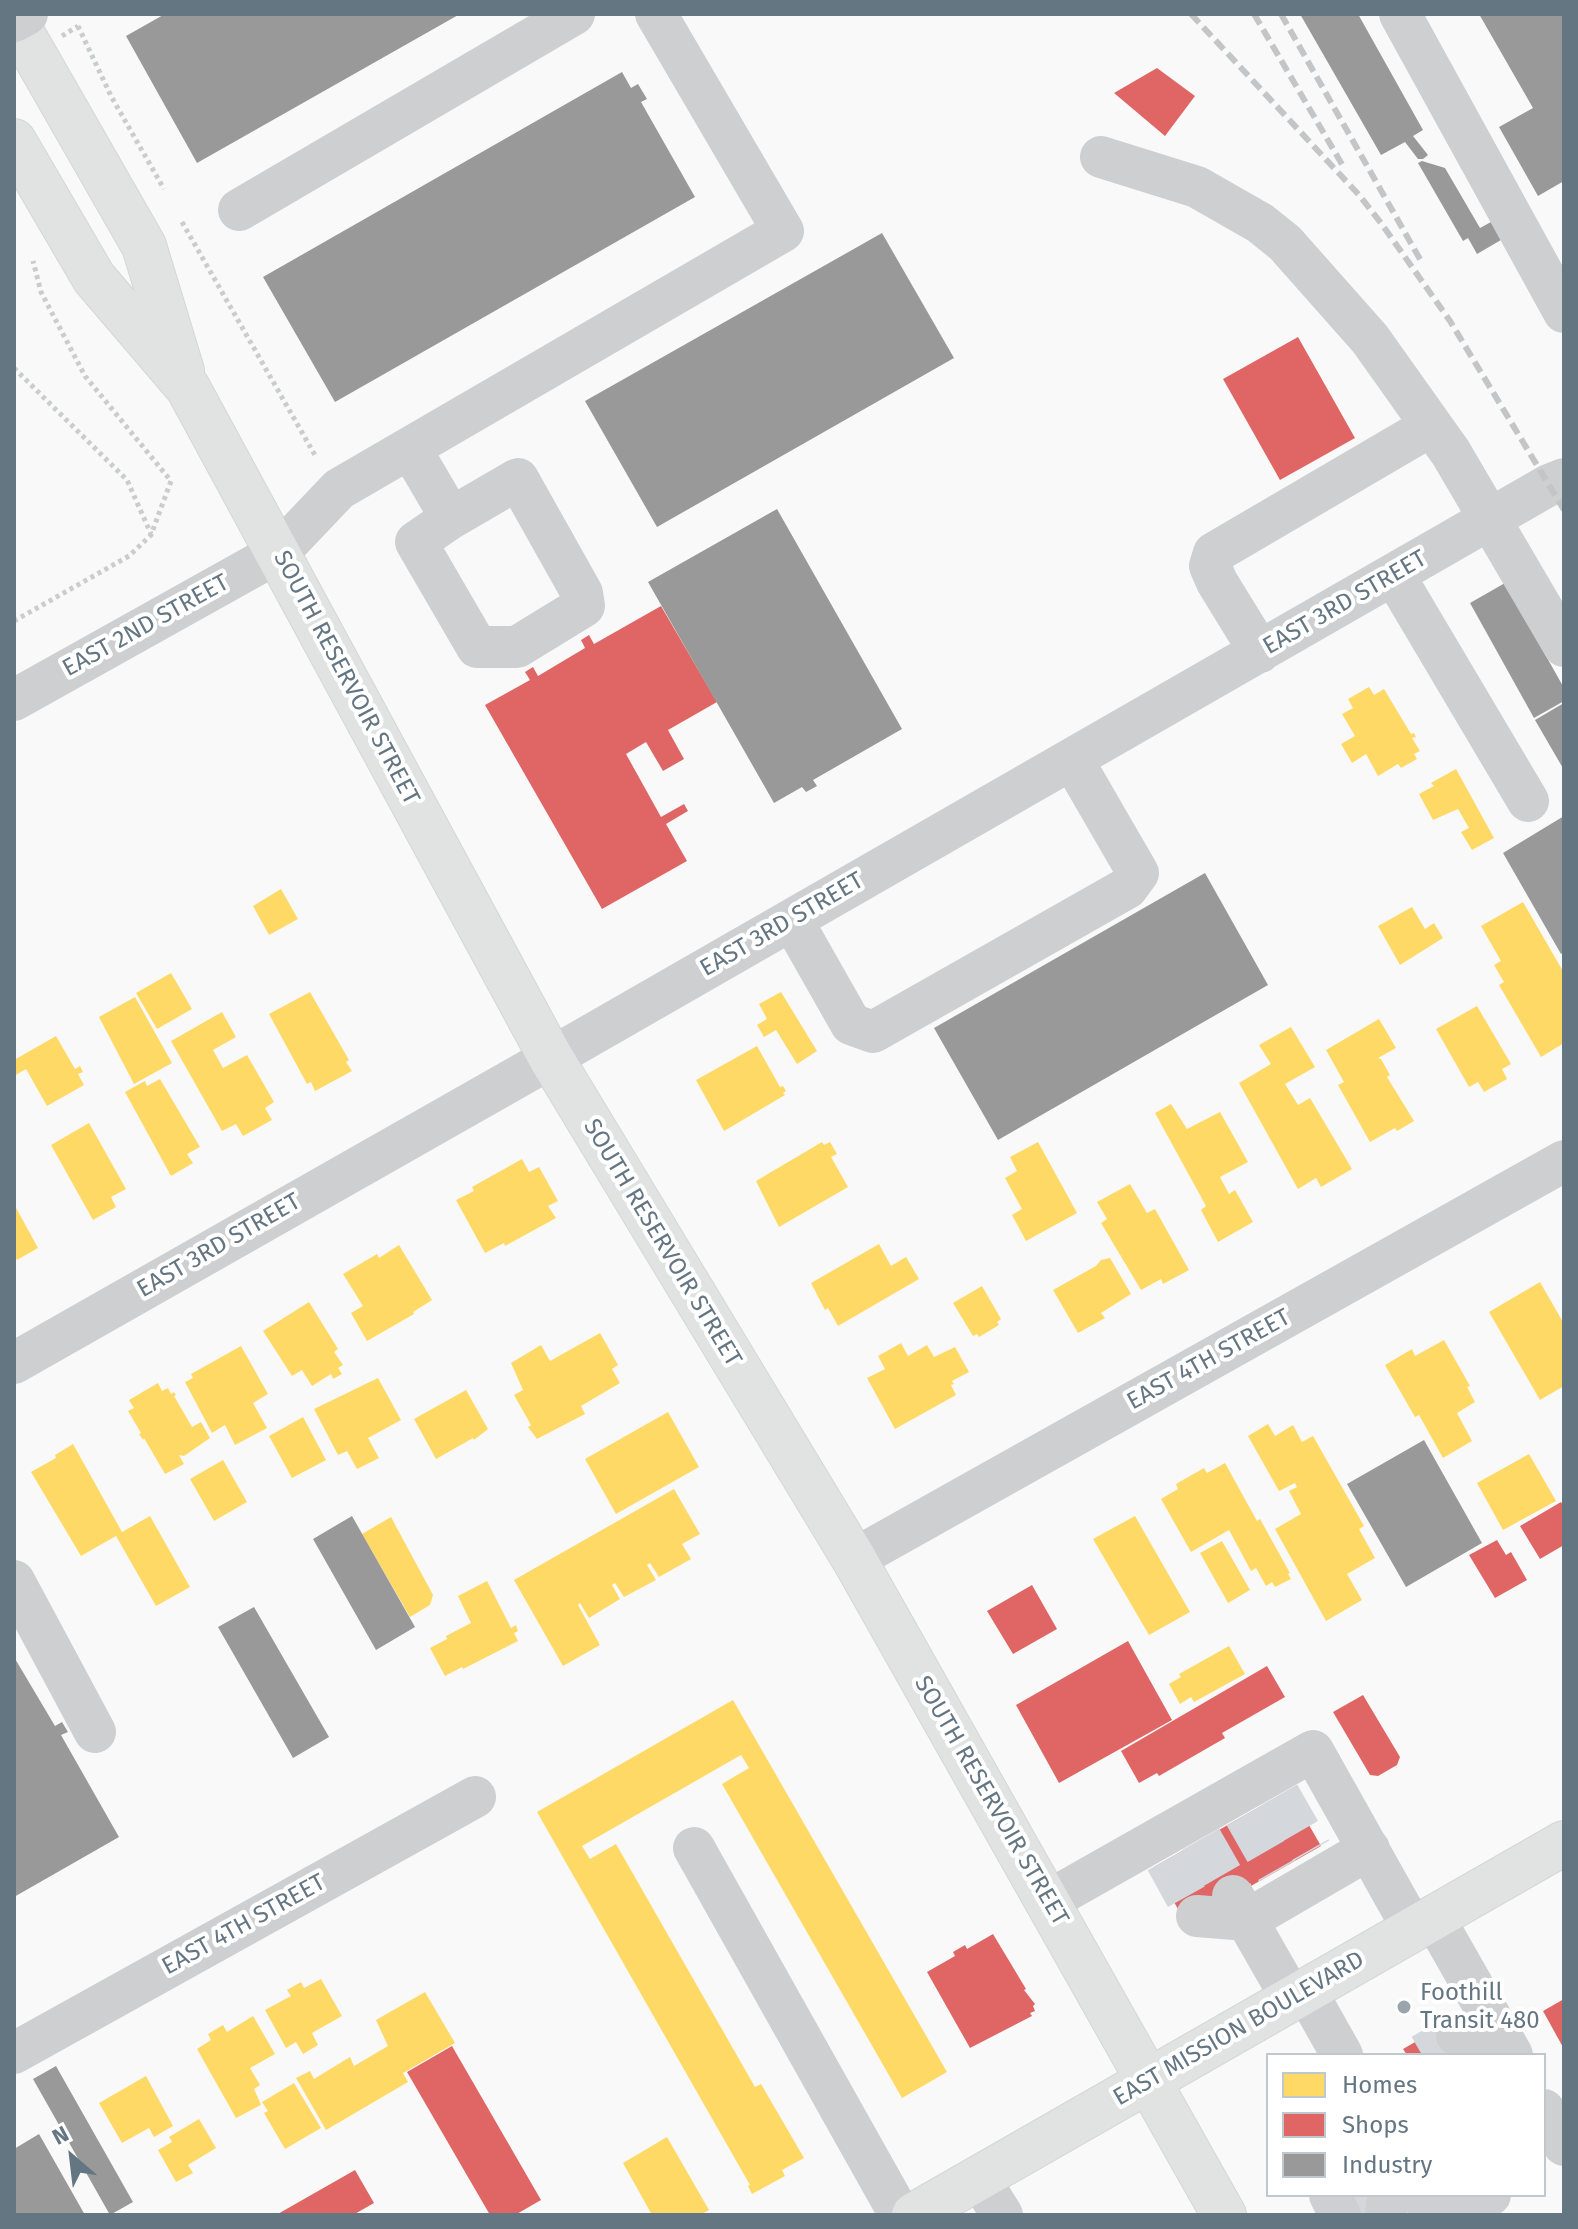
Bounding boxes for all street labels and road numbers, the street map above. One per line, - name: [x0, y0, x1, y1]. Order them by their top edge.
- street label: EAST 3RD STREET: [1258, 545, 1432, 661]
- street label: SOUTH RESERVOIR STREET: [267, 546, 425, 810]
- street label: EAST 2ND STREET: [58, 568, 234, 684]
- street label: EAST 3RD STREET: [695, 867, 869, 983]
- street label: SOUTH RESERVOIR STREET: [577, 1114, 747, 1372]
- street label: EAST 3RD STREET: [132, 1188, 306, 1304]
- street label: EAST 4TH STREET: [1122, 1303, 1296, 1417]
- street label: SOUTH RESERVOIR STREET: [908, 1671, 1074, 1931]
- street label: EAST 4TH STREET: [157, 1868, 331, 1982]
- street label: EAST MISSION BOULEVARD: [1109, 1945, 1369, 2113]

